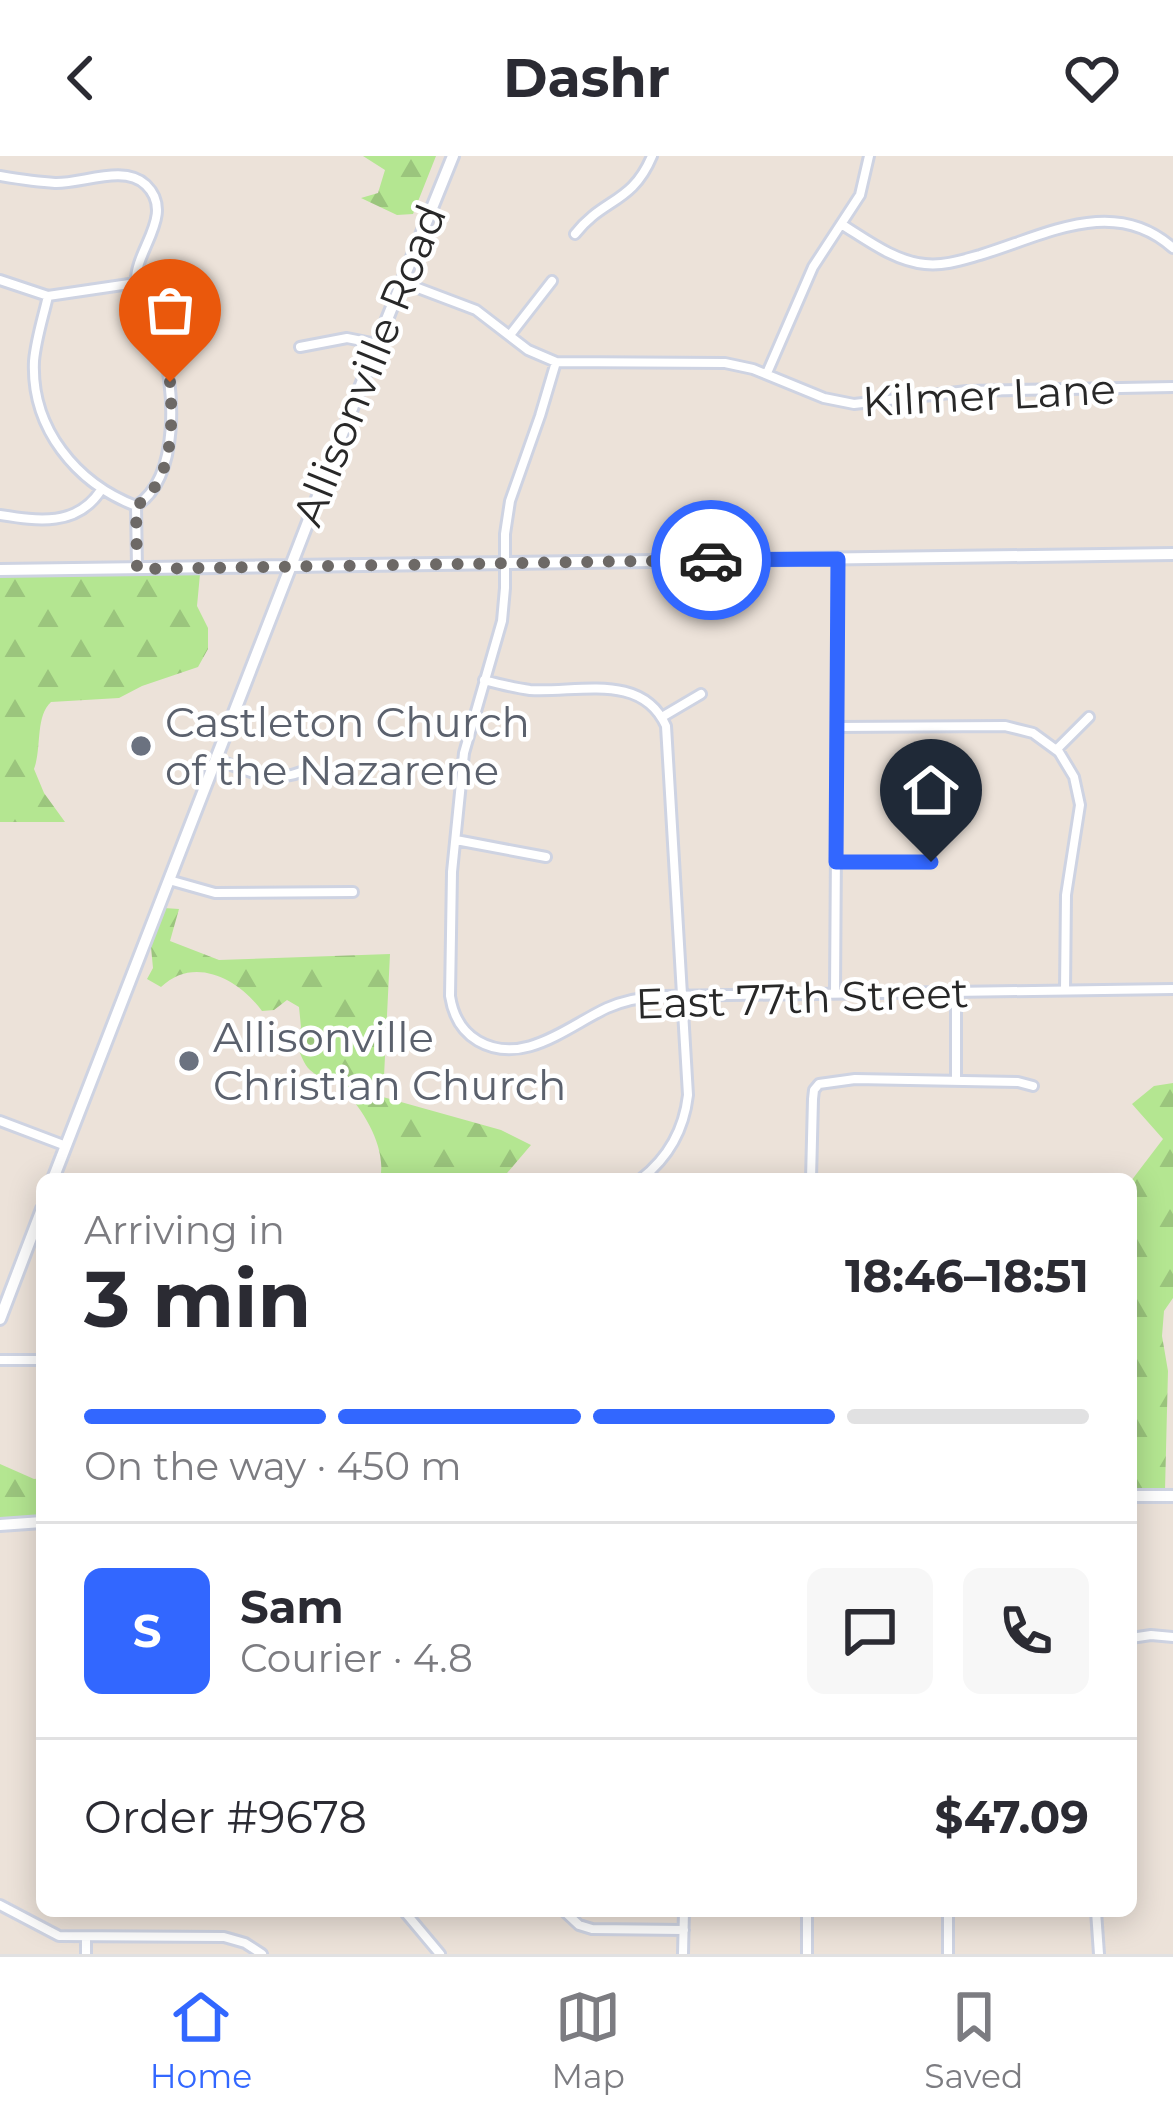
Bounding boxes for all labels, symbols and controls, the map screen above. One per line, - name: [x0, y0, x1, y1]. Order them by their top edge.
- icon: back: [48, 45, 114, 111]
- text: Dashr: [503, 45, 670, 111]
- icon: heart: [1059, 45, 1125, 111]
- street label: Allisonville Road: [281, 197, 457, 533]
- pin: [119, 259, 221, 382]
- icon: bag: [137, 277, 203, 343]
- street label: Kilmer Lane: [861, 362, 1117, 428]
- courier: [651, 500, 771, 620]
- icon: car: [678, 527, 744, 593]
- place label: Castleton Church of the Nazarene: [165, 696, 530, 796]
- marker: Castleton Church of the Nazarene: [128, 733, 154, 759]
- pin: [880, 739, 982, 862]
- icon: home: [898, 757, 964, 823]
- street label: East 77th Street: [634, 966, 970, 1030]
- place label: Allisonville Christian Church: [213, 1011, 566, 1111]
- marker: Allisonville Christian Church: [176, 1048, 202, 1074]
- text: Arriving in: [84, 1206, 285, 1254]
- text: 18:46–18:51: [845, 1248, 1089, 1303]
- text: 3 min: [84, 1251, 311, 1347]
- text: On the way · 450 m: [84, 1442, 462, 1490]
- button: chat: [807, 1568, 933, 1694]
- button: phone: [963, 1568, 1089, 1694]
- text: Sam: [240, 1579, 344, 1634]
- text: S: [133, 1603, 161, 1658]
- text: Courier · 4.8: [240, 1634, 473, 1682]
- text: Order #9678: [84, 1789, 367, 1844]
- text: $47.09: [935, 1789, 1089, 1844]
- tab: Home: [150, 1984, 252, 2096]
- tab: Map: [551, 1984, 625, 2096]
- tab: Saved: [924, 1984, 1023, 2096]

